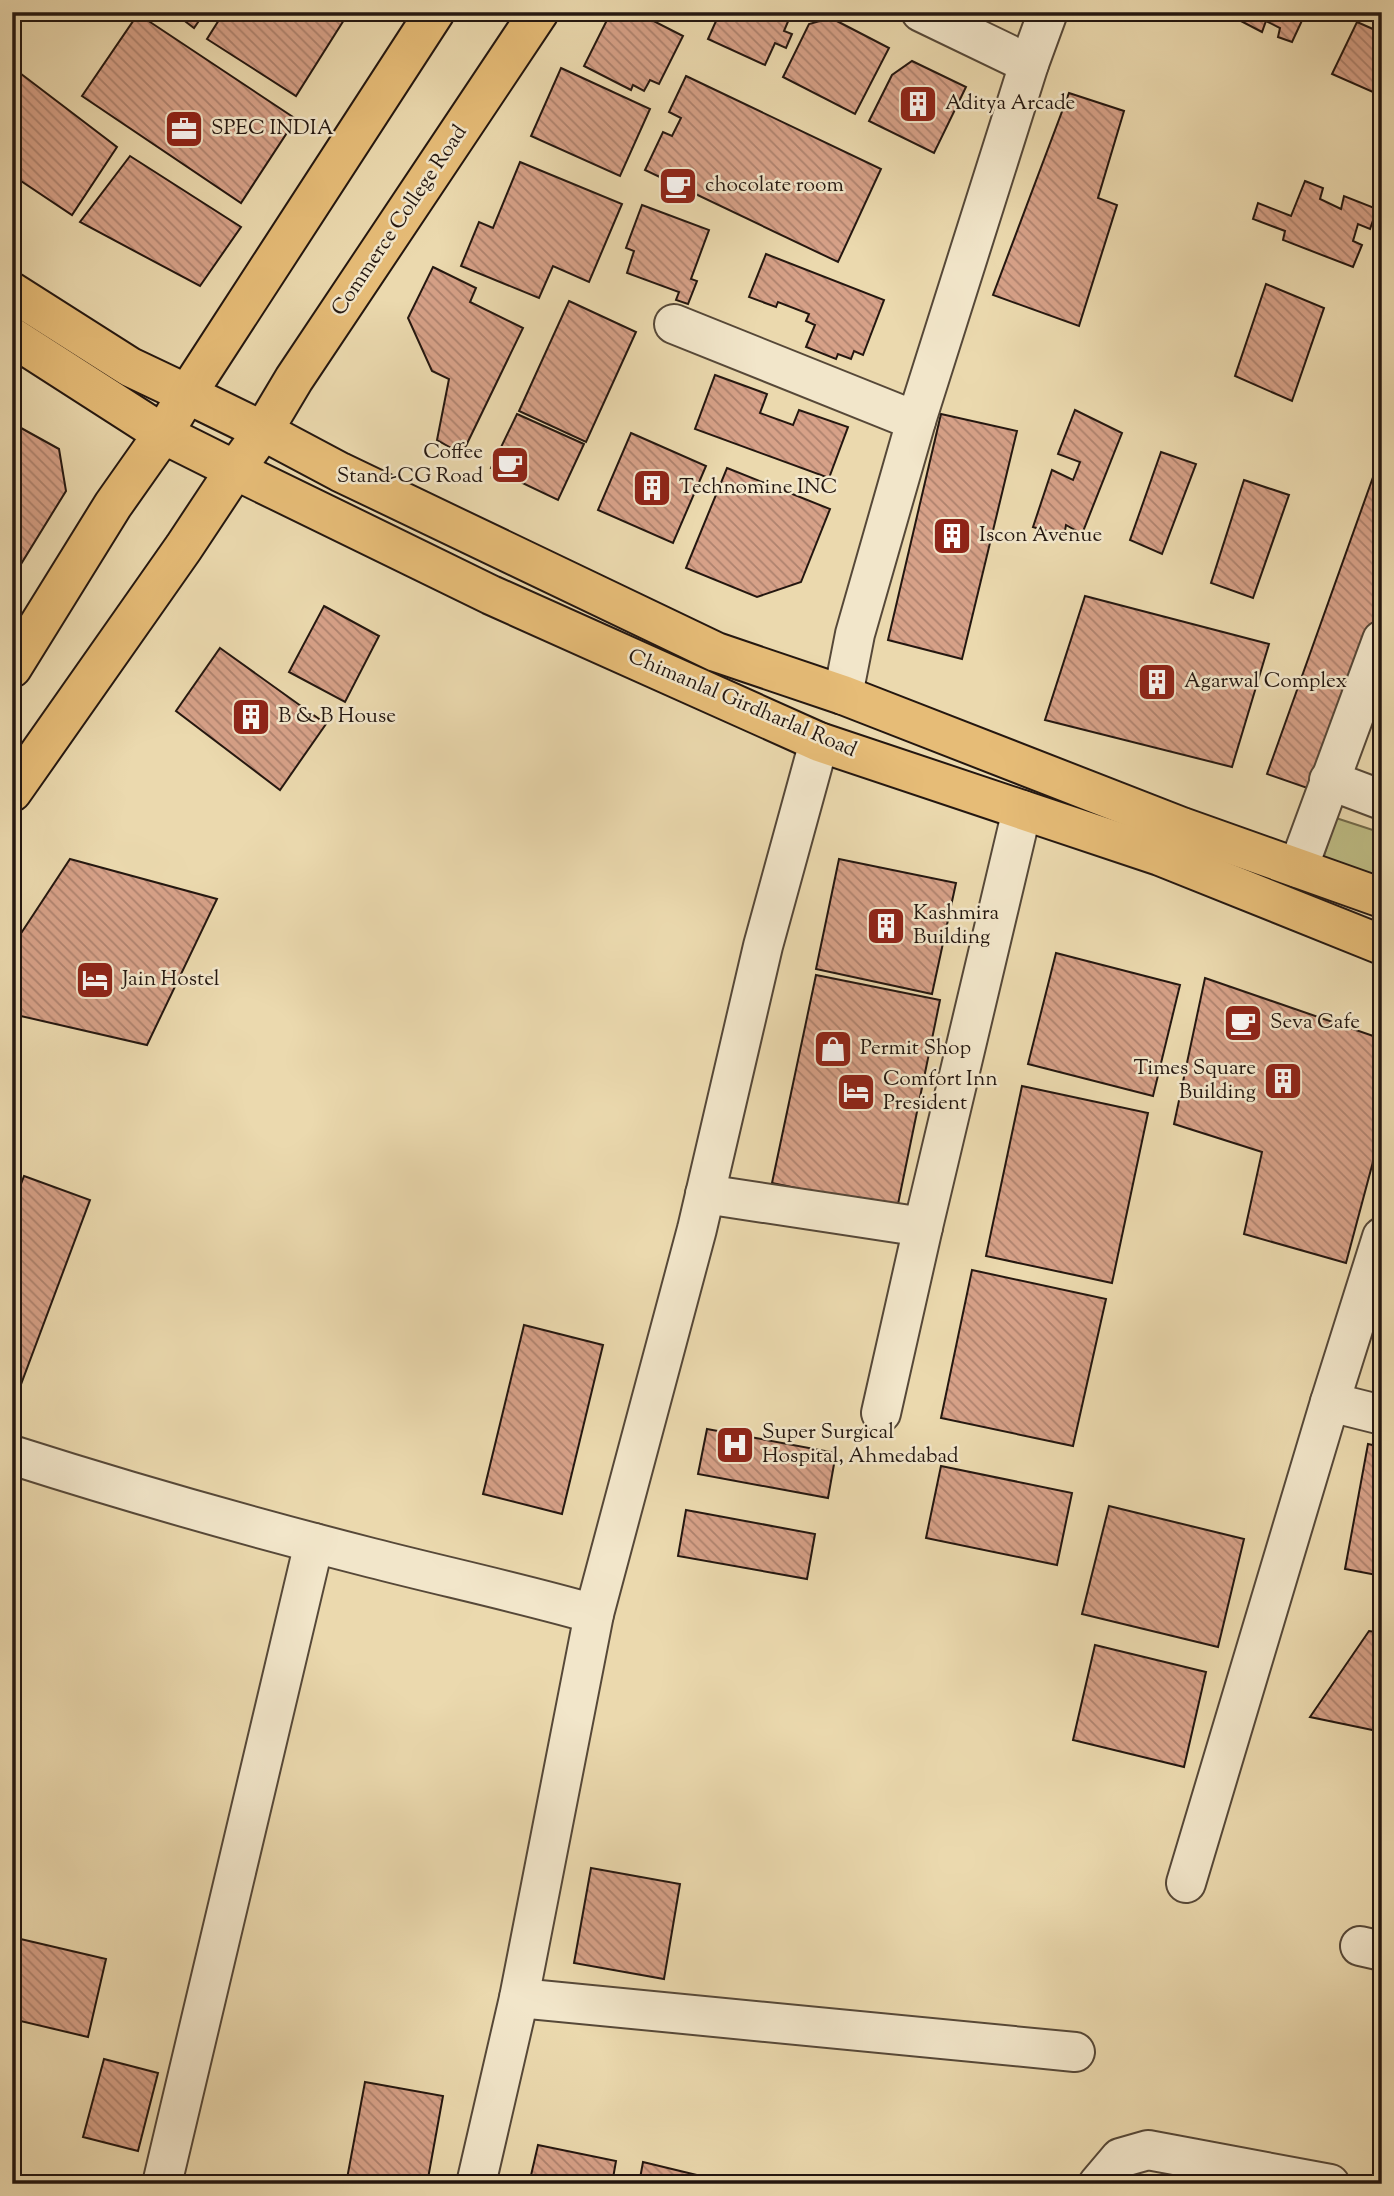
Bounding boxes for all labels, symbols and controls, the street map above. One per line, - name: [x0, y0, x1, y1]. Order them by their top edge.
- building icon: Aditya Arcade: [897, 83, 939, 125]
- place label: Aditya Arcade: [945, 89, 1075, 119]
- office icon: SPEC INDIA: [163, 108, 205, 150]
- place label: SPEC INDIA: [211, 114, 334, 144]
- street label: Commerce College Road: [325, 119, 475, 322]
- cafe icon: chocolate room: [657, 165, 699, 207]
- place label: chocolate room: [705, 171, 844, 201]
- place label: Coffee Stand-CG Road: [337, 438, 483, 492]
- cafe icon: Coffee Stand-CG Road: [489, 444, 531, 486]
- building icon: Technomine INC: [631, 467, 673, 509]
- place label: Technomine INC: [679, 473, 838, 503]
- building icon: Iscon Avenue: [931, 515, 973, 557]
- place label: Iscon Avenue: [979, 521, 1102, 551]
- street label: Chimanlal Girdharlal Road: [623, 642, 861, 766]
- building icon: Agarwal Complex: [1136, 661, 1178, 703]
- place label: Agarwal Complex: [1184, 667, 1347, 697]
- building icon: B & B House: [230, 696, 272, 738]
- place label: B & B House: [278, 702, 396, 732]
- place label: Kashmira Building: [913, 899, 1000, 953]
- building icon: Kashmira Building: [865, 905, 907, 947]
- hotel icon: Jain Hostel: [74, 959, 116, 1001]
- place label: Jain Hostel: [121, 965, 220, 995]
- cafe icon: Seva Cafe: [1222, 1002, 1264, 1044]
- place label: Seva Cafe: [1270, 1008, 1360, 1038]
- shop icon: Permit Shop: [812, 1028, 854, 1070]
- place label: Permit Shop: [860, 1034, 971, 1064]
- place label: Times Square Building: [1133, 1054, 1256, 1108]
- building icon: Times Square Building: [1262, 1060, 1304, 1102]
- place label: Comfort Inn President: [883, 1065, 998, 1119]
- hotel icon: Comfort Inn President: [835, 1071, 877, 1113]
- place label: Super Surgical Hospital, Ahmedabad: [762, 1418, 959, 1472]
- hospital icon: Super Surgical Hospital, Ahmedabad: [714, 1424, 756, 1466]

